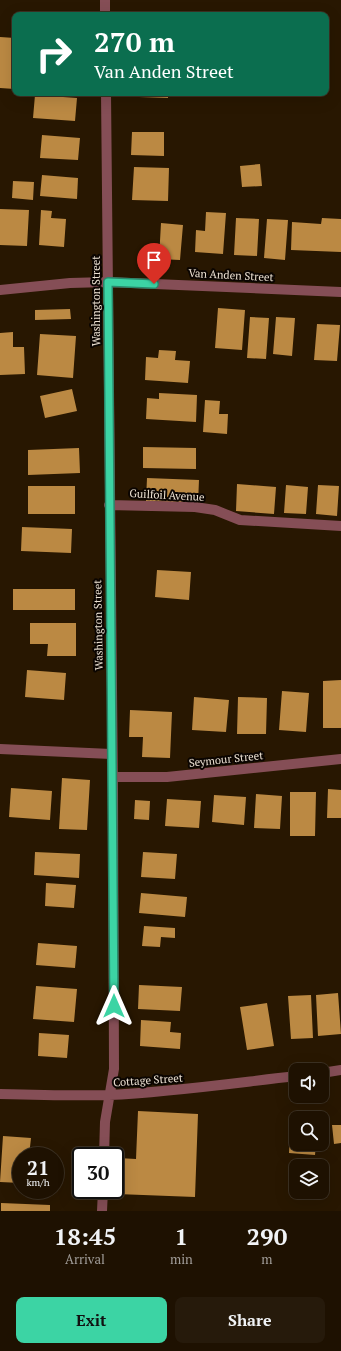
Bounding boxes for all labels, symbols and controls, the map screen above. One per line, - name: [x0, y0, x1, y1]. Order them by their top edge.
- text: 270 m: [94, 23, 175, 60]
- icon: right: [28, 28, 80, 80]
- text: Van Anden Street: [94, 59, 234, 83]
- pin: [137, 243, 171, 284]
- icon: arrive: [143, 249, 165, 271]
- street label: Washington Street: [89, 256, 103, 346]
- street label: Van Anden Street: [188, 266, 274, 284]
- street label: Guilfoil Avenue: [129, 486, 205, 504]
- street label: Washington Street: [90, 580, 106, 670]
- street label: Seymour Street: [188, 748, 264, 770]
- position arrow: [93, 985, 135, 1027]
- map controls: [289, 1063, 329, 1199]
- button: sound: [289, 1063, 329, 1103]
- street label: Cottage Street: [113, 1071, 183, 1089]
- button: search: [289, 1111, 329, 1151]
- speed limit sign: 30: [72, 1147, 124, 1199]
- text: 21: [27, 1154, 49, 1181]
- button: layers: [289, 1159, 329, 1199]
- text: km/h: [26, 1176, 50, 1189]
- text: 18:45: [54, 1220, 116, 1252]
- text: 1: [175, 1220, 188, 1252]
- text: 290: [247, 1220, 287, 1252]
- text: Arrival: [65, 1250, 105, 1268]
- text: min: [170, 1250, 193, 1268]
- text: m: [261, 1250, 273, 1268]
- button: Exit: [16, 1297, 167, 1343]
- button: Share: [175, 1297, 325, 1343]

